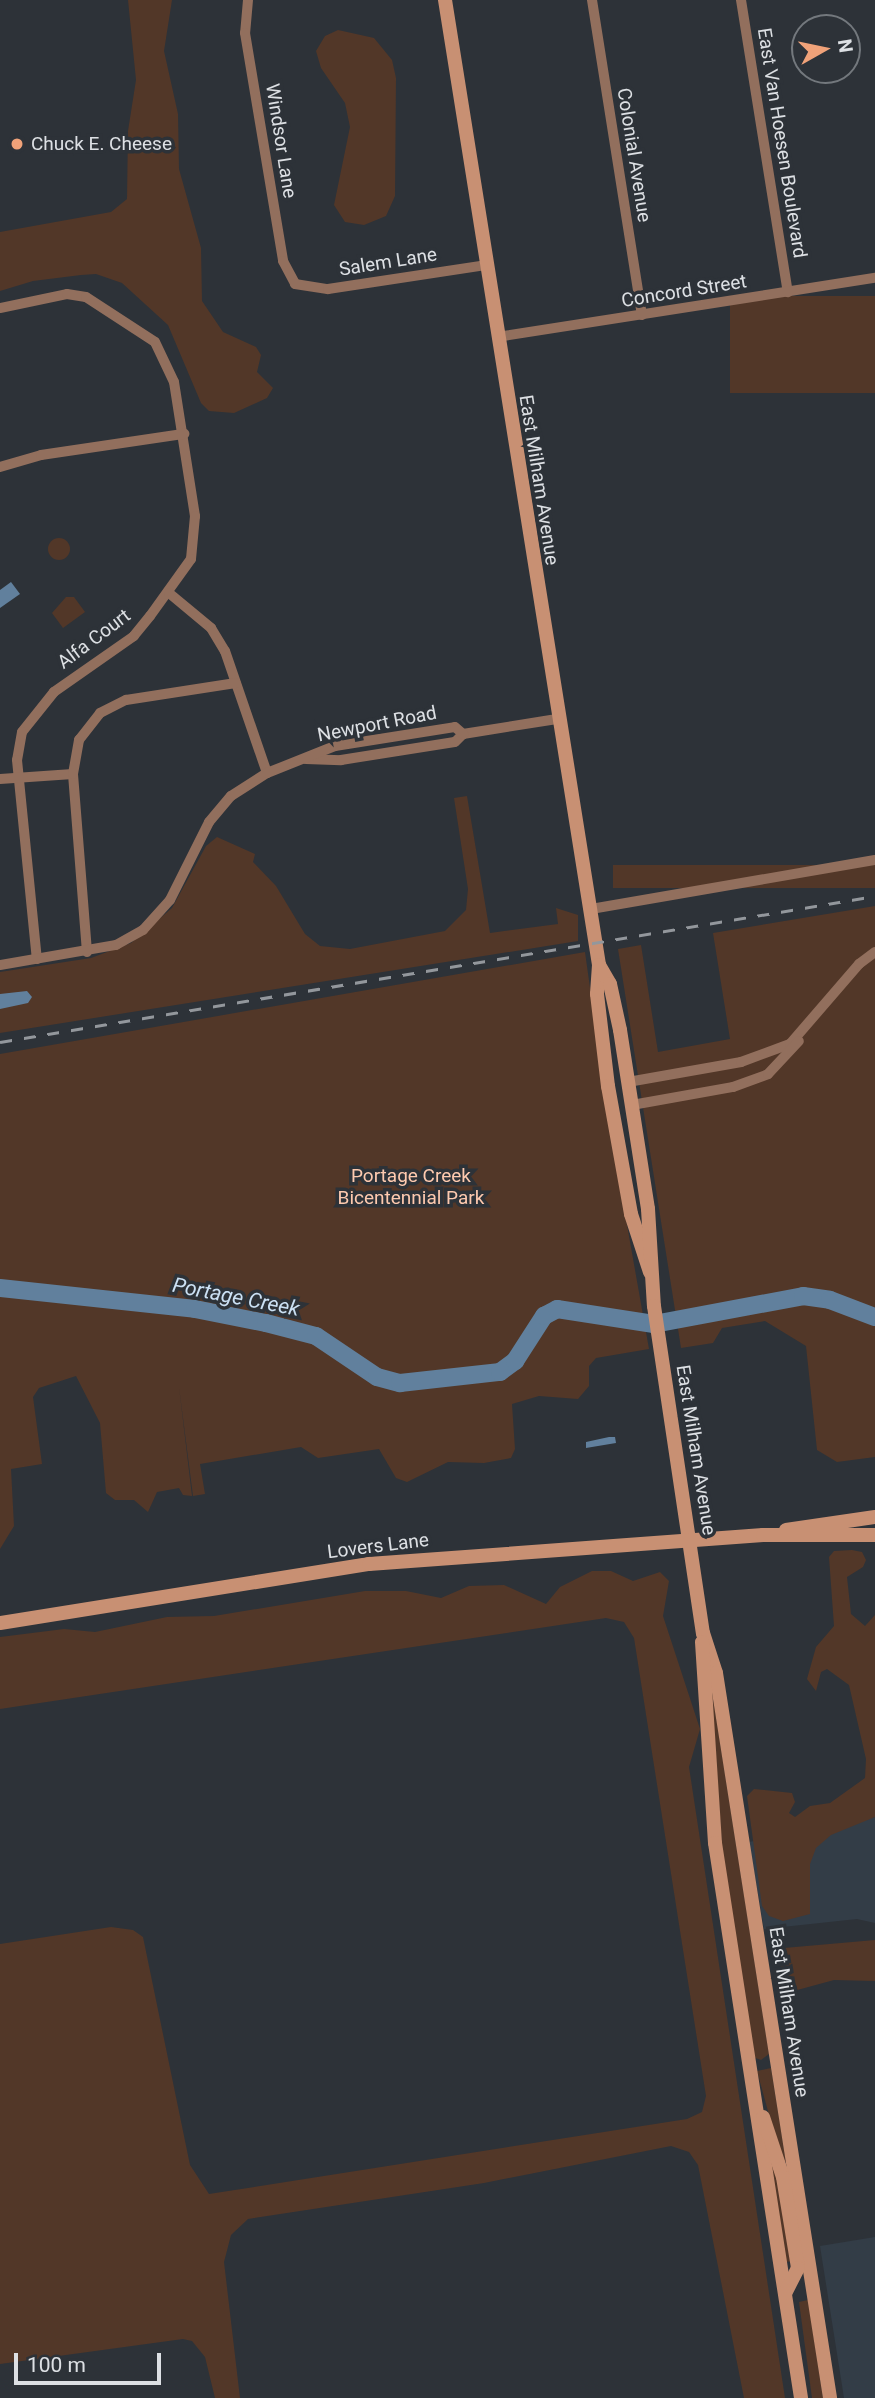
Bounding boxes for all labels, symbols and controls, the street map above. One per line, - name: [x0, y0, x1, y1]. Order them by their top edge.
- north arrow: [791, 14, 861, 84]
- street label: East Van Hoesen Boulevard: [753, 26, 811, 260]
- text: N: [833, 38, 858, 54]
- street label: Windsor Lane: [261, 82, 301, 200]
- street label: Colonial Avenue: [612, 86, 656, 224]
- place label: Chuck E. Cheese: [31, 133, 172, 155]
- marker: Chuck E. Cheese: [9, 136, 25, 152]
- street label: Salem Lane: [337, 243, 439, 281]
- street label: Concord Street: [620, 270, 748, 312]
- street label: East Milham Avenue: [514, 393, 564, 567]
- street label: Alfa Court: [53, 604, 135, 674]
- street label: Newport Road: [316, 701, 438, 747]
- park label: Portage Creek Bicentennial Park: [338, 1165, 484, 1209]
- water label: Portage Creek: [170, 1272, 302, 1322]
- street label: East Milham Avenue: [671, 1363, 721, 1537]
- street label: Lovers Lane: [326, 1528, 430, 1564]
- street label: East Milham Avenue: [764, 1925, 814, 2099]
- scale bar: [18, 2338, 164, 2382]
- text: 100 m: [27, 2353, 86, 2377]

